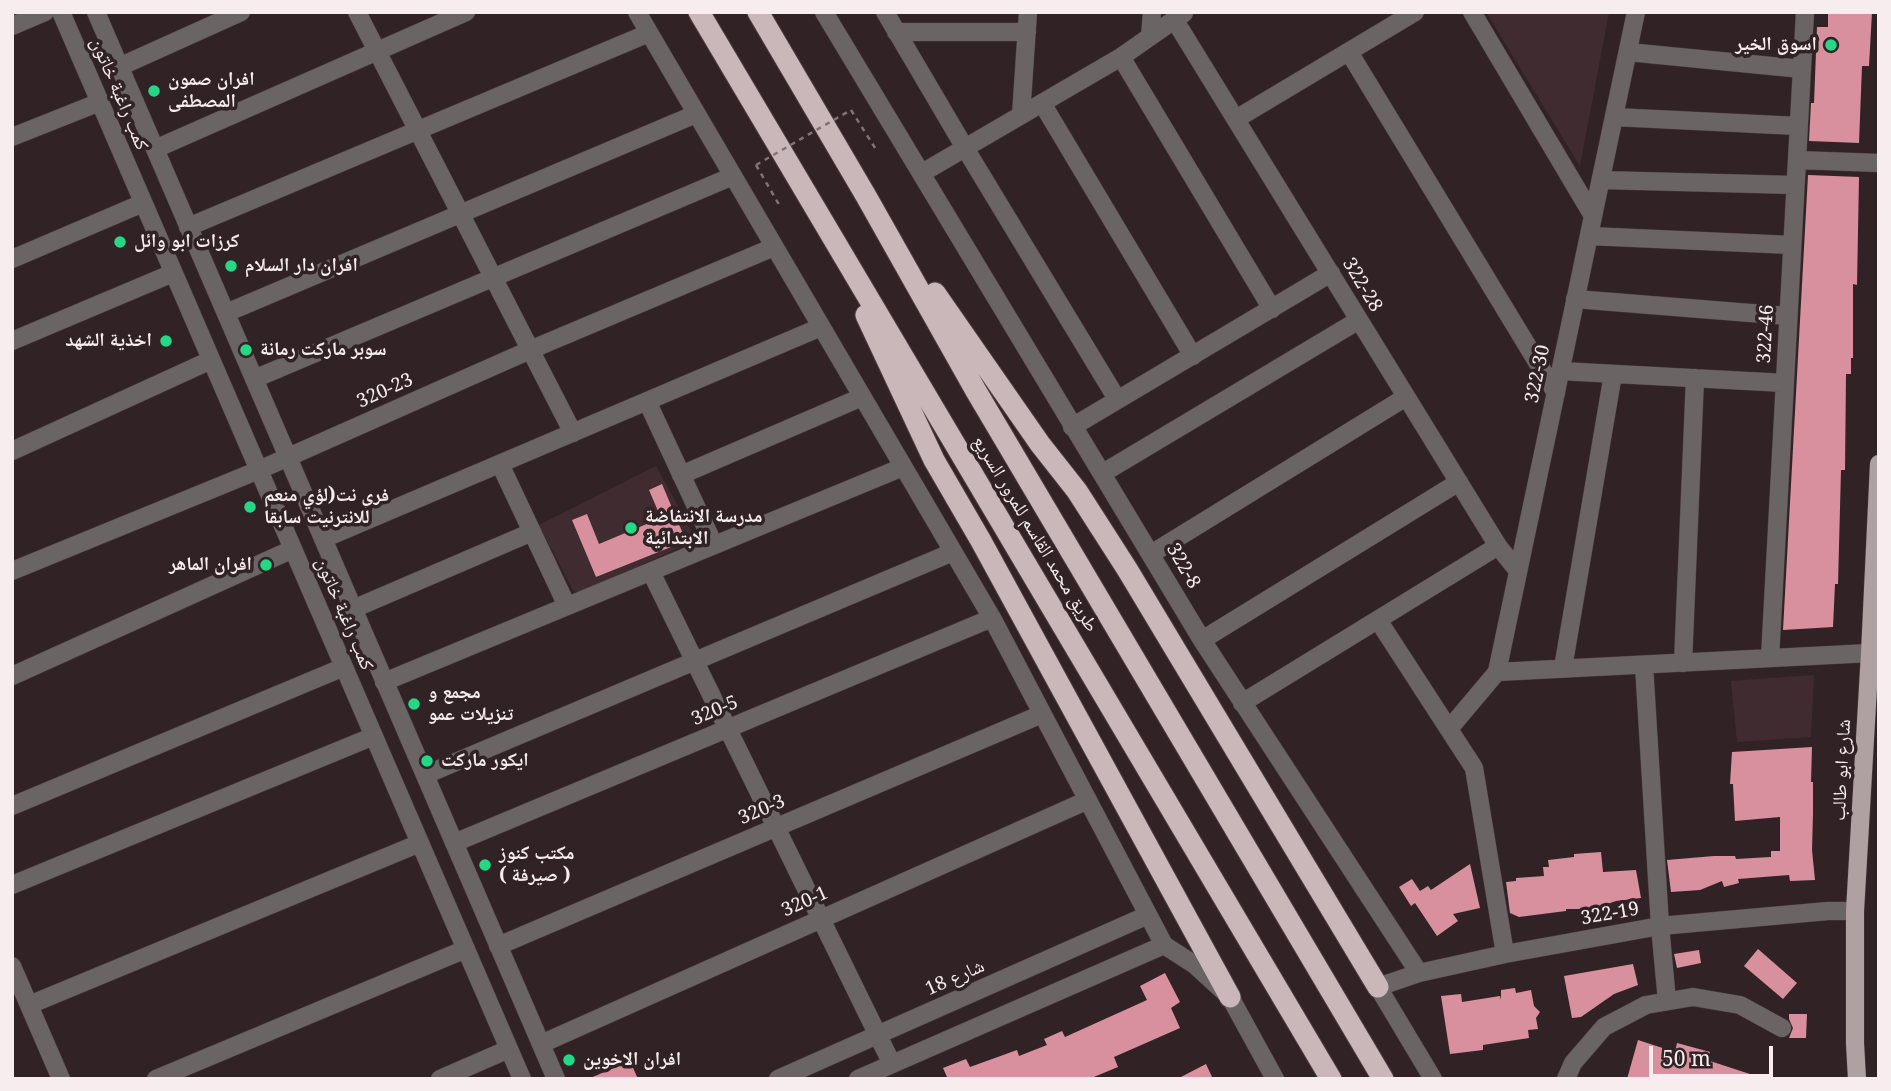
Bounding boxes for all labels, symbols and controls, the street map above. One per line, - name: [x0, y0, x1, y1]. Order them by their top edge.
- street label: كمب راغبة خاتون: [85, 34, 153, 154]
- place label: اسوق الخير: [1735, 34, 1817, 56]
- marker: اسوق الخير: [1823, 37, 1839, 53]
- place label: افران صمون المصطفى: [168, 69, 255, 113]
- marker: افران صمون المصطفى: [146, 83, 162, 99]
- place label: كرزات ابو وائل: [134, 231, 239, 253]
- marker: كرزات ابو وائل: [112, 234, 128, 250]
- street label: 322-28: [1337, 254, 1387, 316]
- place label: افران دار السلام: [245, 255, 358, 277]
- marker: افران دار السلام: [223, 258, 239, 274]
- street label: 322-46: [1753, 304, 1779, 364]
- place label: اخذية الشهد: [65, 330, 152, 352]
- marker: اخذية الشهد: [158, 333, 174, 349]
- place label: سوبر ماركت رمانة: [260, 339, 386, 361]
- marker: سوبر ماركت رمانة: [238, 342, 254, 358]
- street label: 322-30: [1521, 343, 1555, 405]
- street label: 320-23: [353, 369, 417, 413]
- street label: طريق محمد القاسم للمرور السريع: [967, 432, 1103, 636]
- place label: فري نت(لؤي منعم للانترنيت سابقا: [264, 485, 389, 529]
- marker: فري نت(لؤي منعم للانترنيت سابقا: [242, 499, 258, 515]
- place label: مدرسة الانتفاضة الابتدائية: [645, 506, 763, 550]
- marker: مدرسة الانتفاضة الابتدائية: [623, 520, 639, 536]
- street label: 322-8: [1161, 539, 1205, 593]
- place label: افران الماهر: [169, 554, 252, 576]
- street label: كمب راغبة خاتون: [310, 554, 378, 674]
- marker: افران الماهر: [258, 557, 274, 573]
- place label: مجمع و تنزيلات عمو: [428, 682, 513, 726]
- street label: 320-5: [688, 691, 742, 731]
- marker: مجمع و تنزيلات عمو: [406, 696, 422, 712]
- street label: شارع ابو طالب: [1828, 719, 1856, 821]
- place label: ايكور ماركت: [441, 750, 529, 772]
- marker: ايكور ماركت: [419, 753, 435, 769]
- street label: 320-3: [735, 790, 789, 830]
- place label: مكتب كنوز ( صيرفة ): [499, 843, 575, 887]
- marker: مكتب كنوز ( صيرفة ): [477, 857, 493, 873]
- street label: 320-1: [778, 882, 832, 922]
- street label: 322-19: [1579, 898, 1641, 930]
- street label: شارع 18: [922, 955, 988, 1001]
- scale bar: [1653, 1032, 1777, 1076]
- text: 50 m: [1662, 1044, 1711, 1072]
- place label: افران الاخوين: [583, 1049, 681, 1071]
- marker: افران الاخوين: [561, 1052, 577, 1068]

